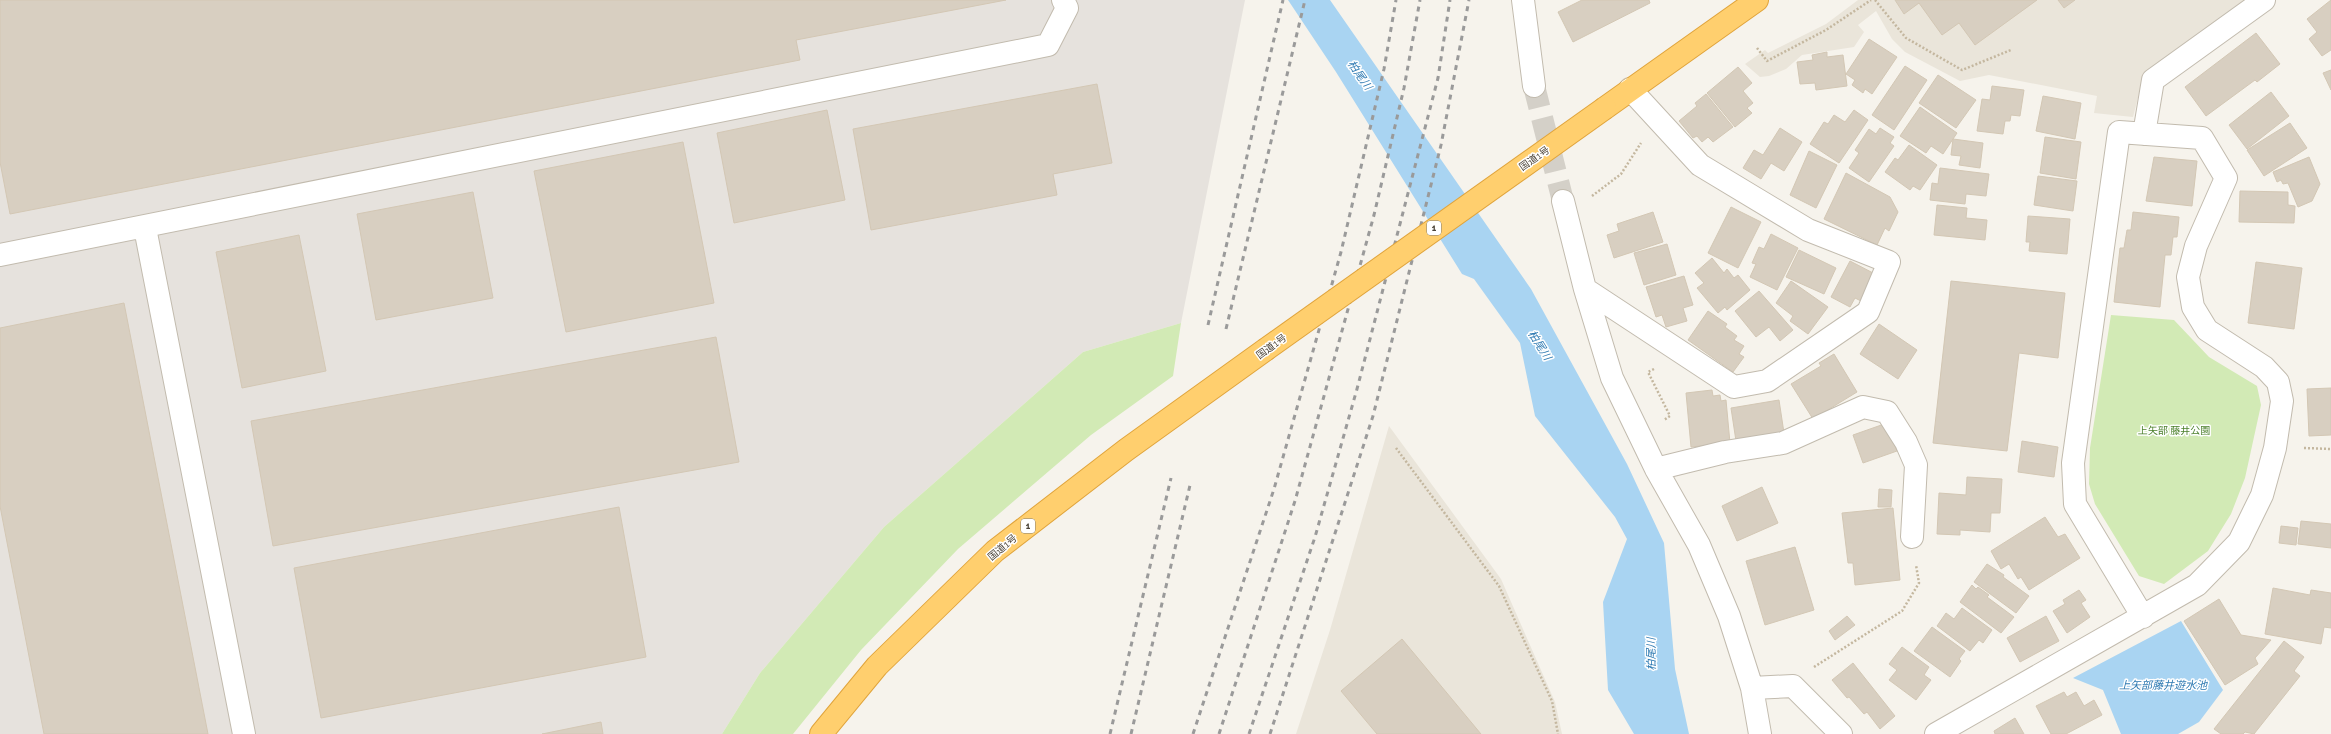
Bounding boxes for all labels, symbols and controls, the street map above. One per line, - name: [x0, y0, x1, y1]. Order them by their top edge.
- water label: 柏尾川: [1345, 58, 1375, 93]
- street label: 国道1号: [1517, 144, 1551, 173]
- road number: 1: [1427, 221, 1441, 235]
- water label: 柏尾川: [1525, 328, 1554, 364]
- street label: 国道1号: [1254, 332, 1288, 361]
- park label: 上矢部 藤井公園: [2138, 425, 2210, 436]
- road number: 1: [1021, 519, 1035, 533]
- street label: 国道1号: [986, 532, 1019, 563]
- water label: 柏尾川: [1645, 636, 1658, 671]
- water label: 上矢部藤井遊水池: [2119, 679, 2208, 692]

